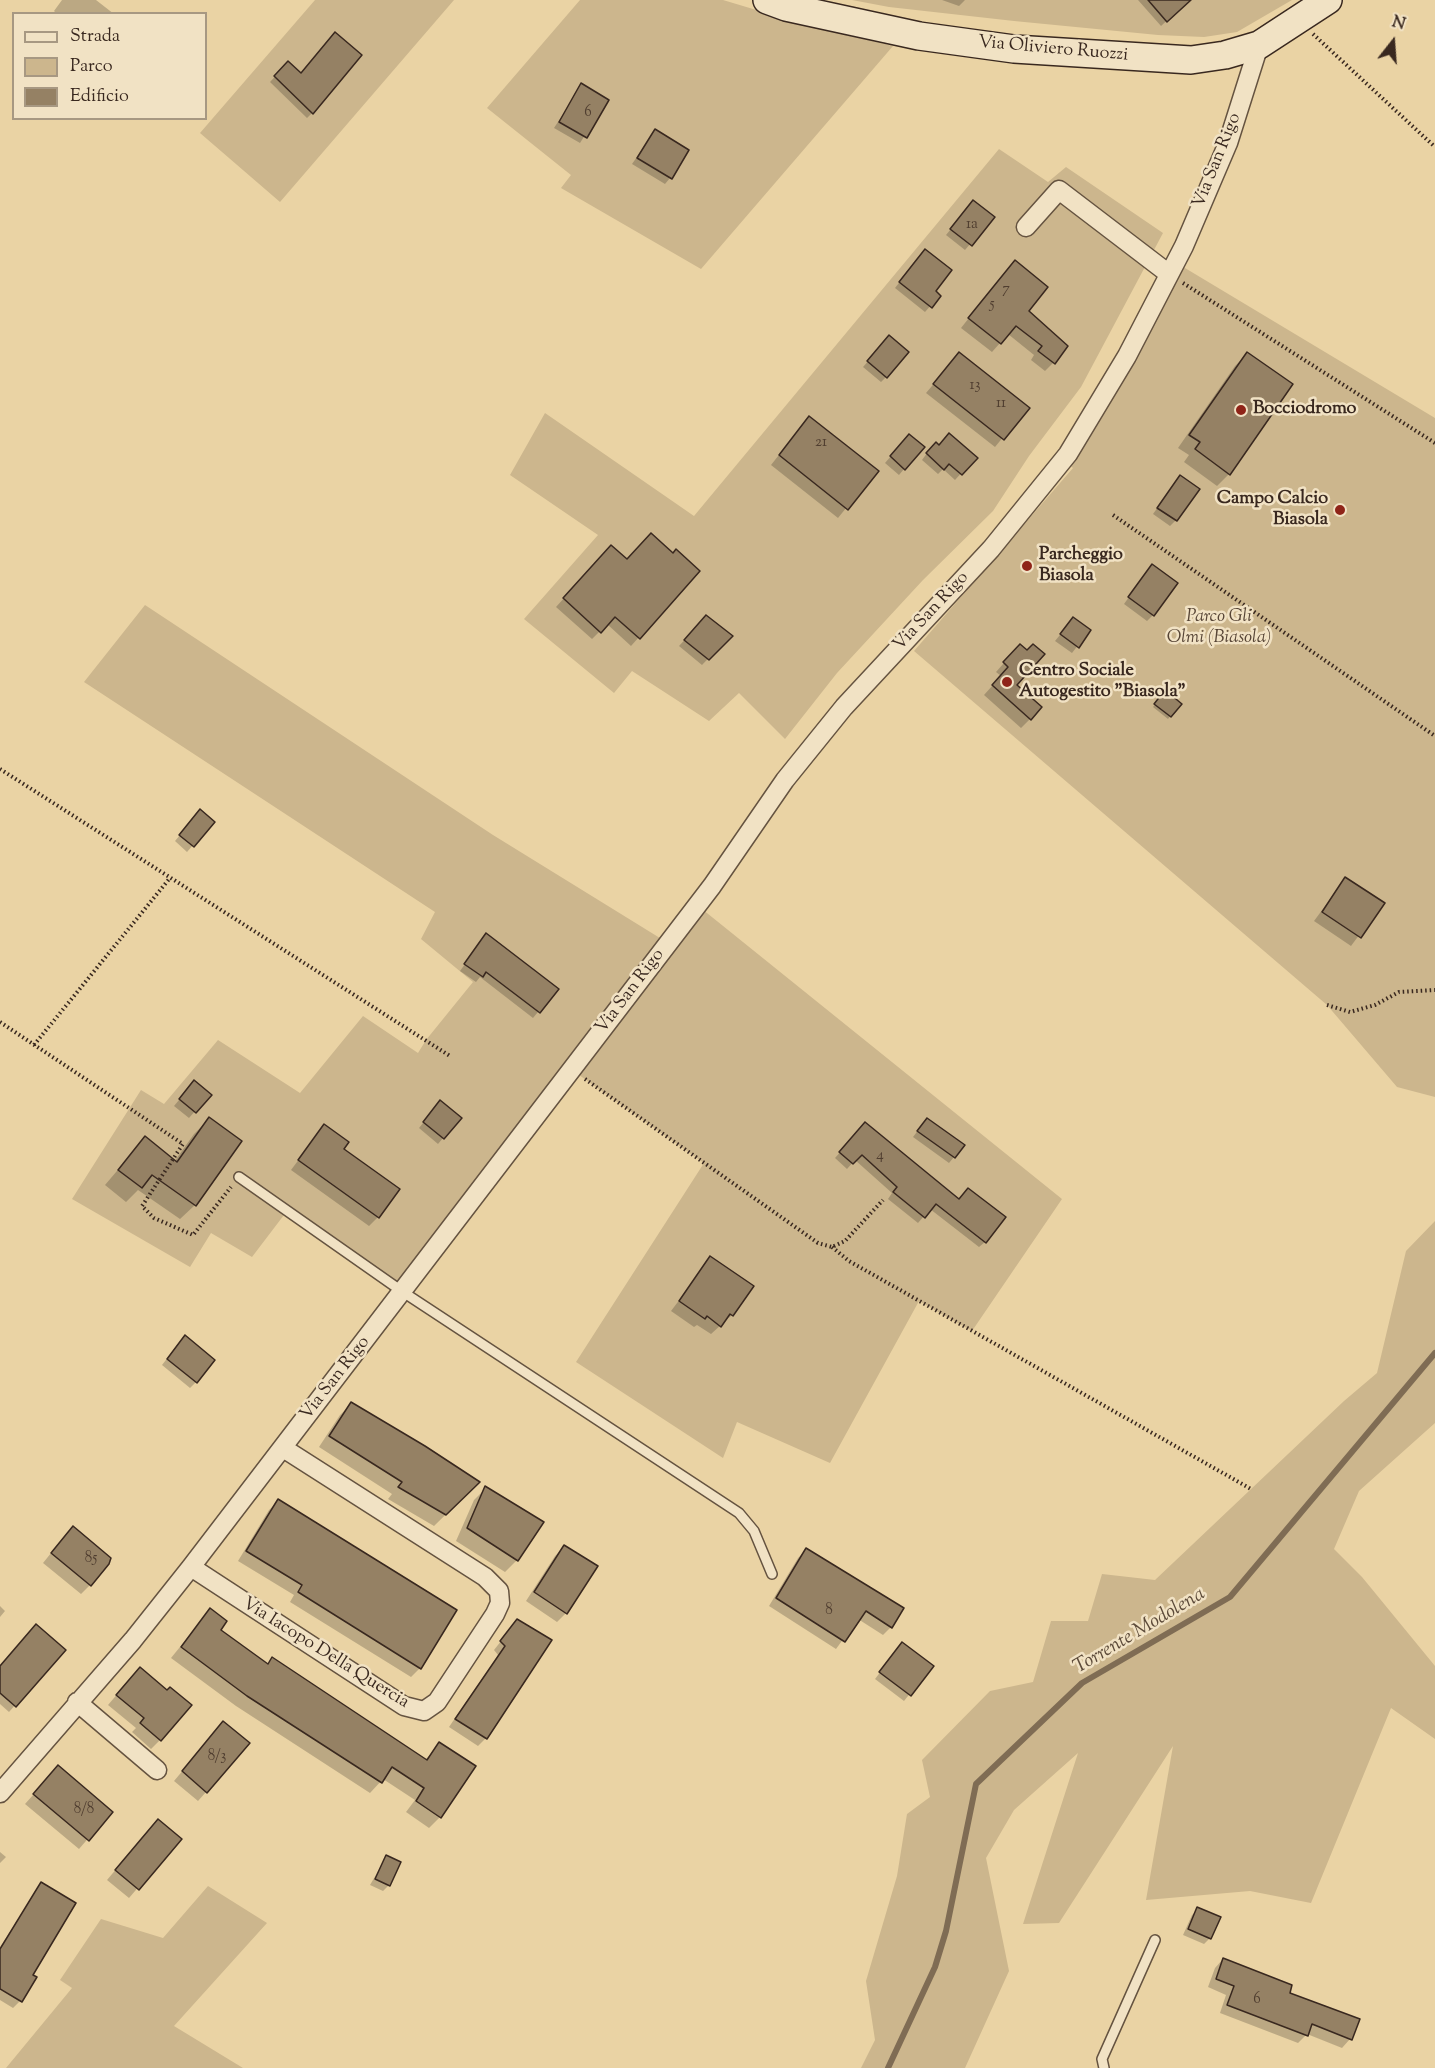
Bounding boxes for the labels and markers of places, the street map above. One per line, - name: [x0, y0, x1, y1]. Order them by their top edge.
- place label: Bocciodromo: [1253, 399, 1356, 421]
- marker: Bocciodromo: [1234, 403, 1248, 417]
- place label: Campo Calcio Biasola: [1217, 489, 1328, 532]
- marker: Campo Calcio Biasola: [1333, 503, 1347, 517]
- place label: Parcheggio Biasola: [1039, 545, 1123, 588]
- marker: Parcheggio Biasola: [1020, 559, 1034, 573]
- place label: Centro Sociale Autogestito "Biasola": [1019, 661, 1186, 704]
- marker: Centro Sociale Autogestito "Biasola": [1000, 675, 1014, 689]

